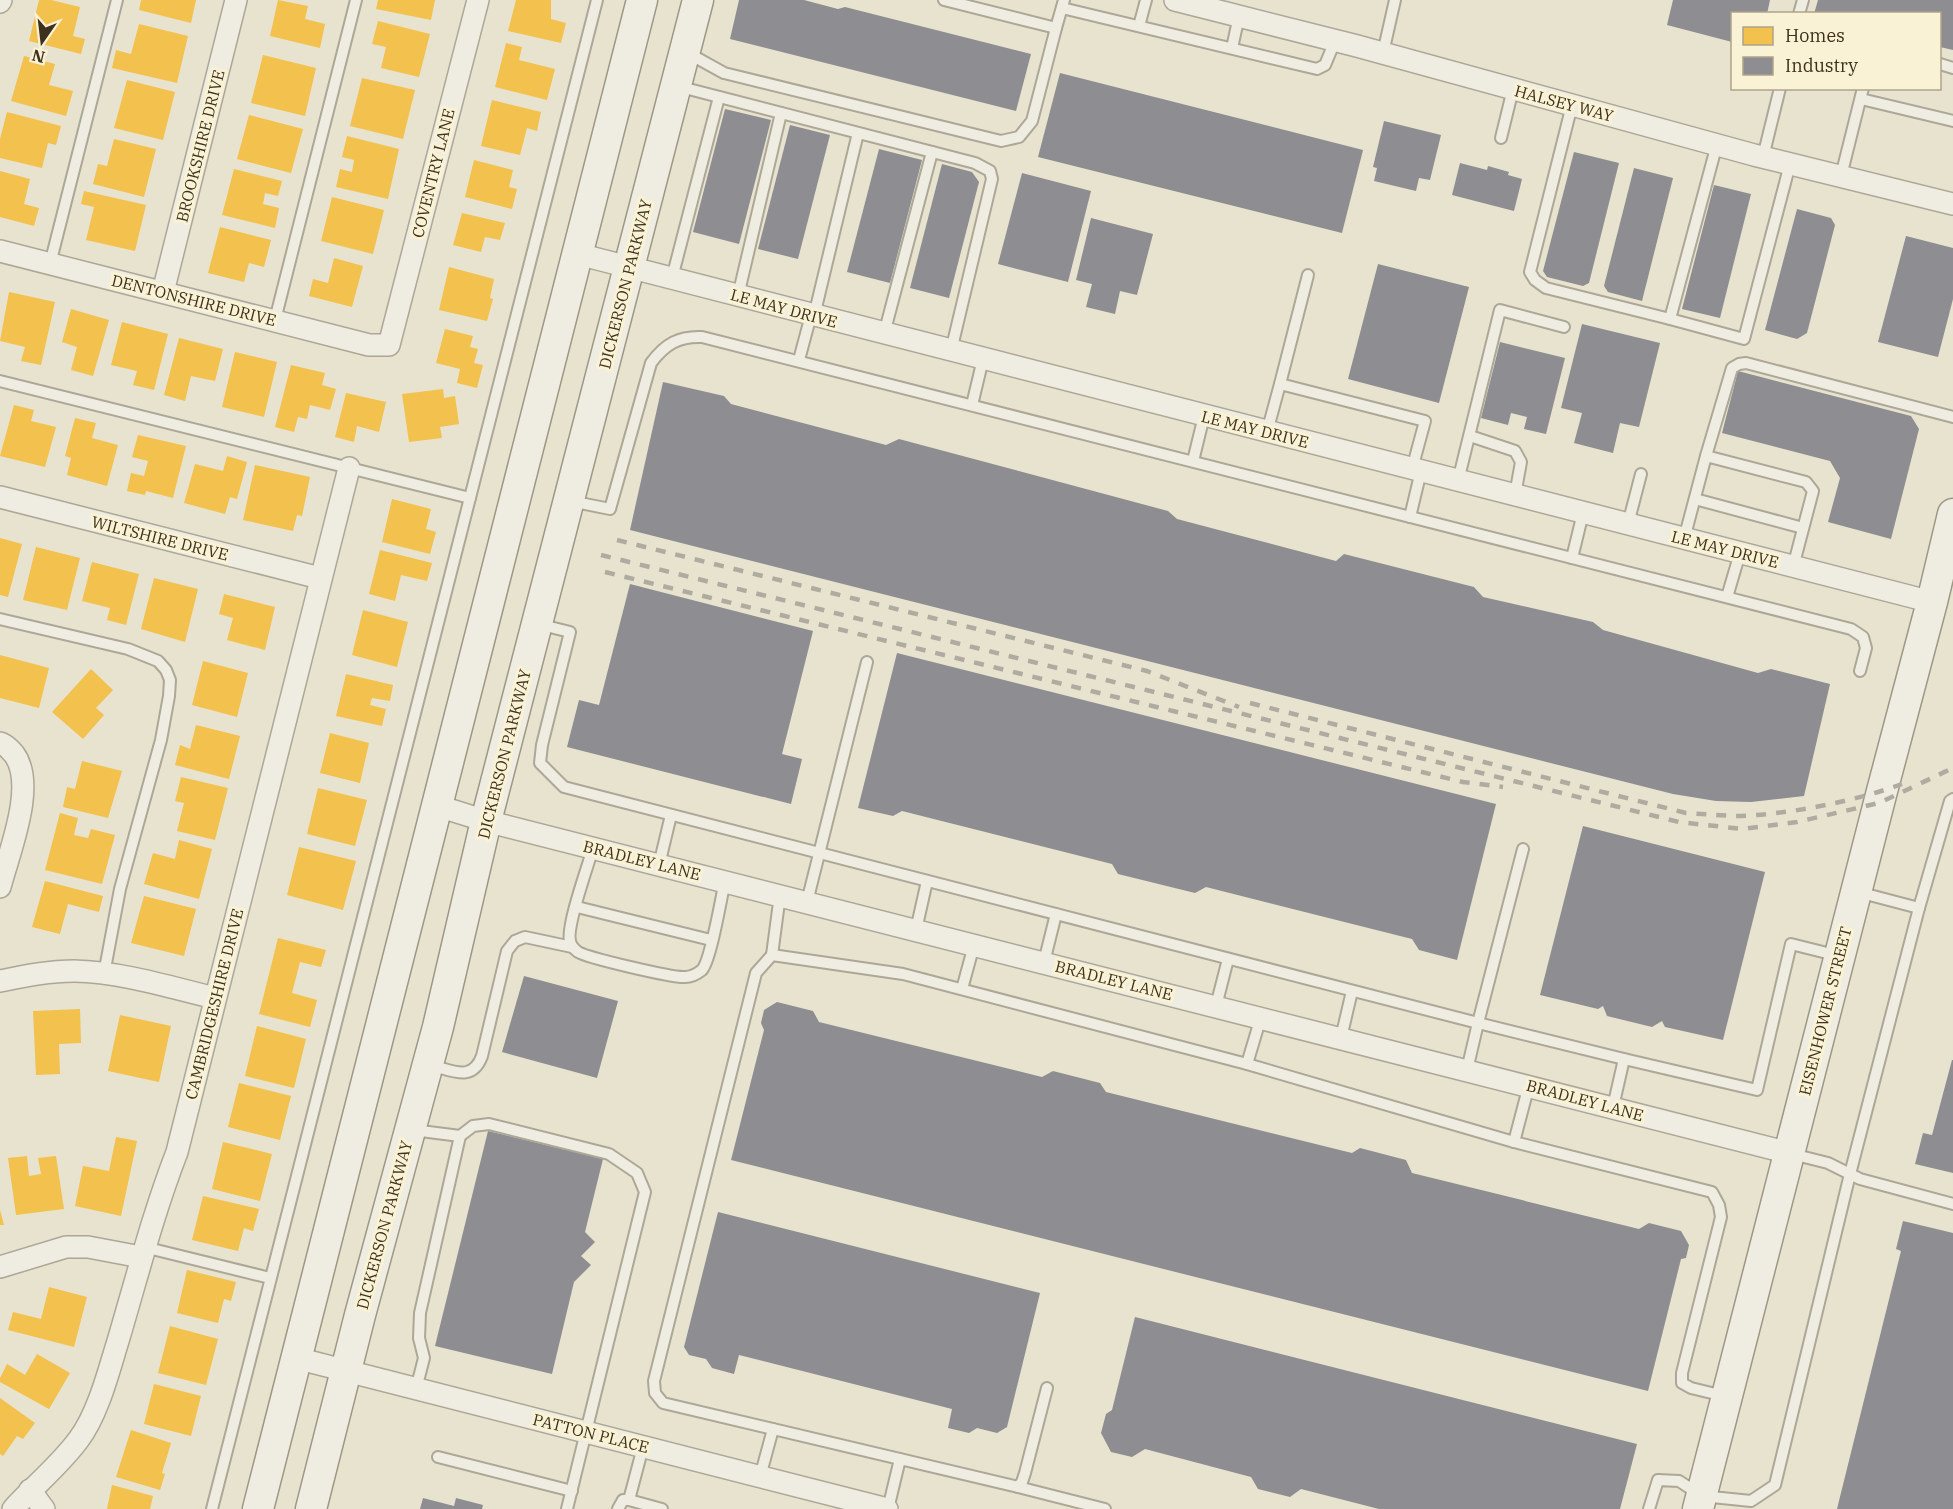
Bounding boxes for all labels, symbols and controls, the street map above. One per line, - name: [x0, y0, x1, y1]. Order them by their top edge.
- north arrow: [12, 12, 72, 72]
- legend: [1731, 12, 1941, 90]
- text: Homes: [1785, 24, 1845, 47]
- text: N: [30, 45, 47, 68]
- text: Industry: [1785, 54, 1858, 77]
- street label: BROOKSHIRE DRIVE: [171, 68, 229, 224]
- street label: HALSEY WAY: [1512, 80, 1616, 126]
- street label: COVENTRY LANE: [407, 106, 459, 240]
- street label: DICKERSON PARKWAY: [594, 197, 656, 371]
- street label: DENTONSHIRE DRIVE: [110, 270, 278, 330]
- street label: LE MAY DRIVE: [728, 284, 840, 332]
- street label: LE MAY DRIVE: [1199, 406, 1311, 452]
- street label: WILTSHIRE DRIVE: [89, 511, 231, 565]
- street label: LE MAY DRIVE: [1669, 526, 1781, 572]
- street label: DICKERSON PARKWAY: [473, 667, 535, 841]
- street label: BRADLEY LANE: [581, 836, 703, 884]
- street label: CAMBRIDGESHIRE DRIVE: [181, 906, 247, 1102]
- street label: EISENHOWER STREET: [1794, 925, 1856, 1097]
- street label: BRADLEY LANE: [1053, 956, 1175, 1004]
- street label: BRADLEY LANE: [1524, 1075, 1646, 1125]
- street label: DICKERSON PARKWAY: [352, 1138, 416, 1312]
- street label: PATTON PLACE: [531, 1409, 651, 1457]

